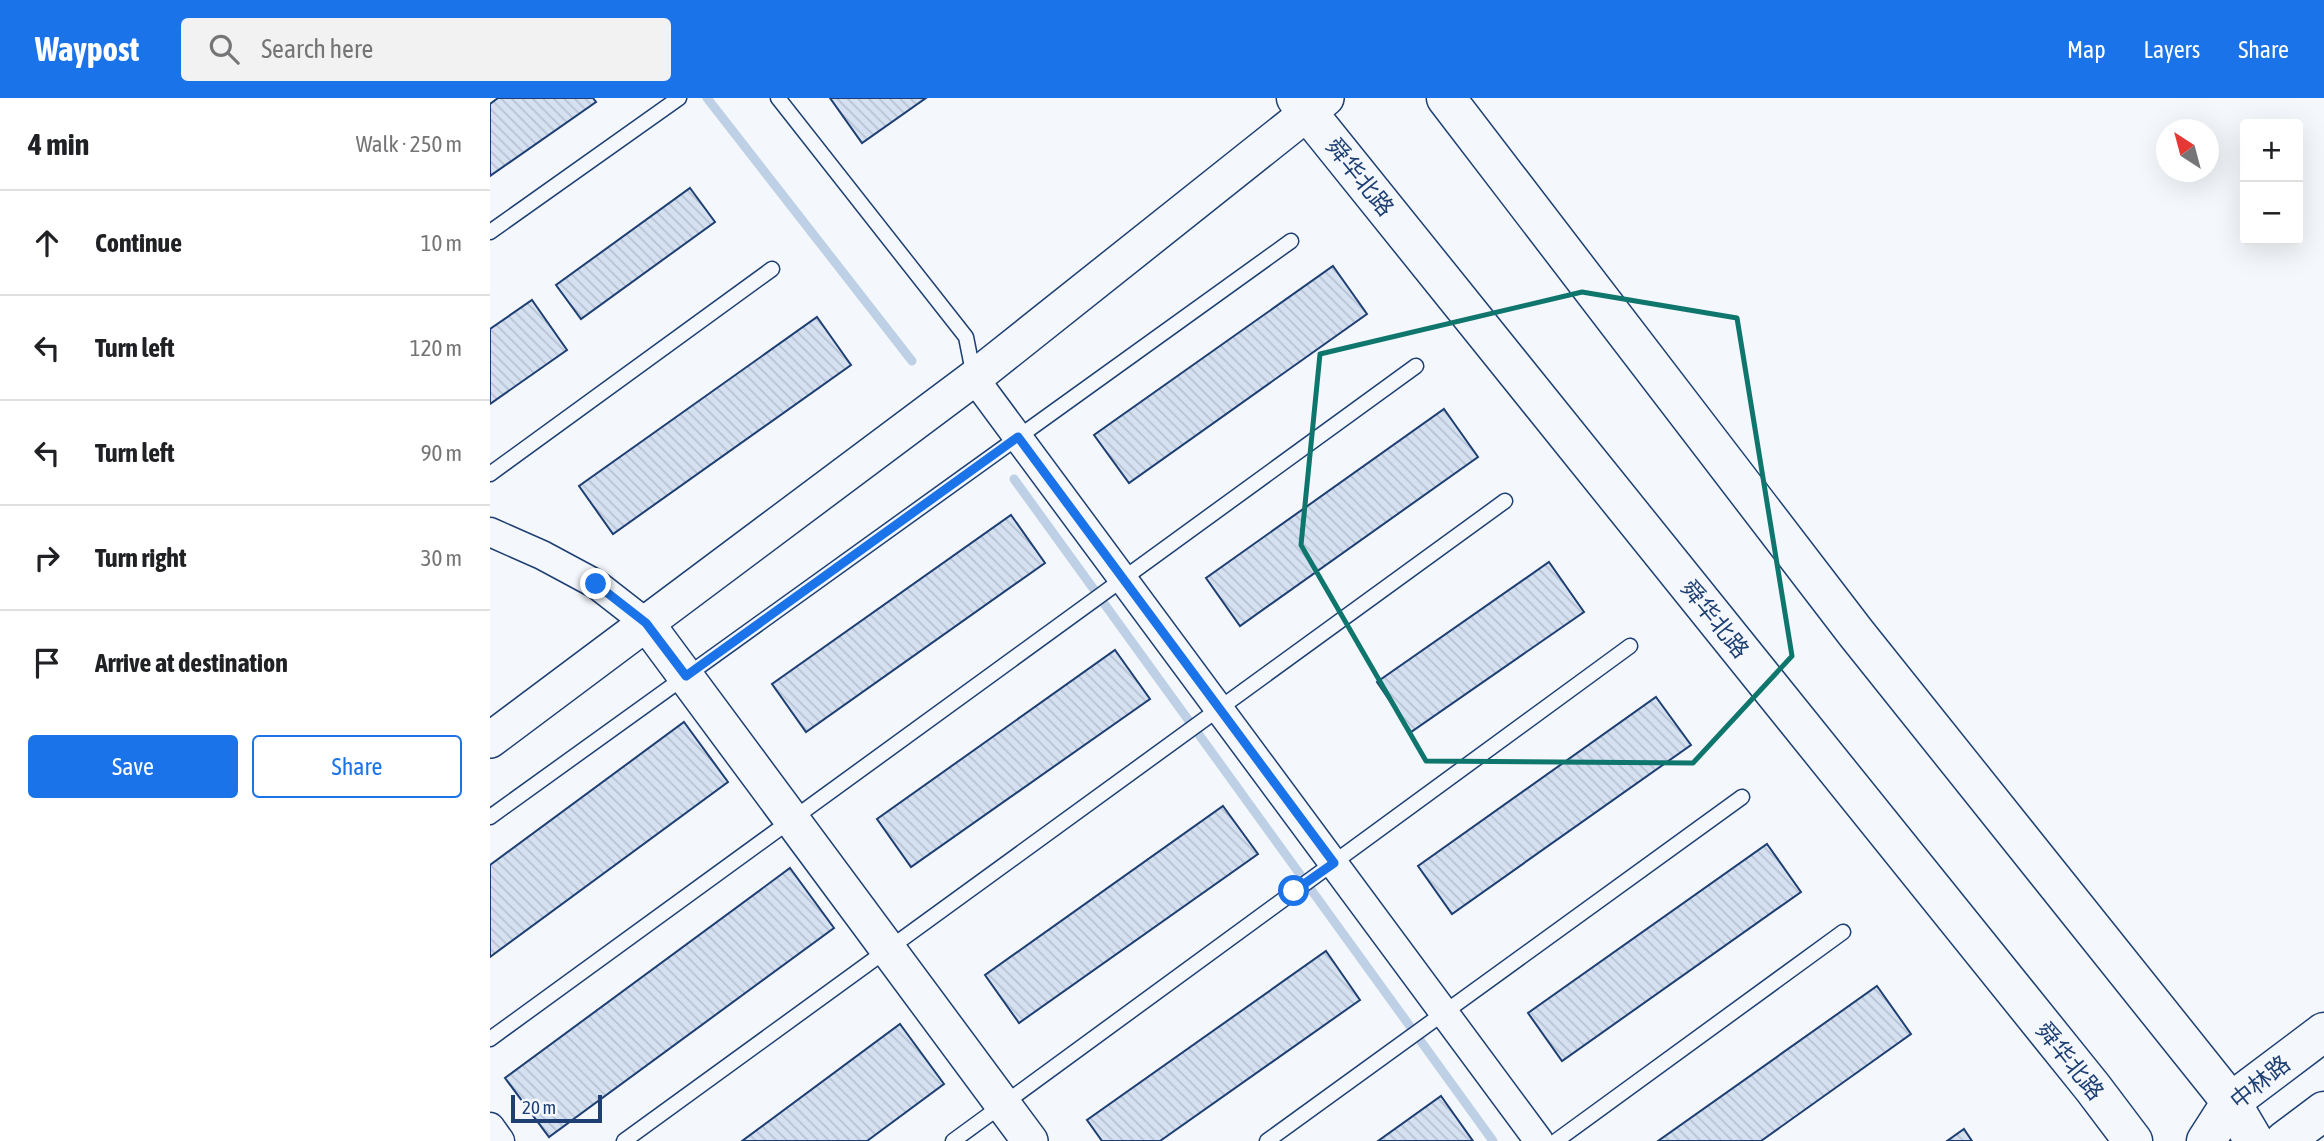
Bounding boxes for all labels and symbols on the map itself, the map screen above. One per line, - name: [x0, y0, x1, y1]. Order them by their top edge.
- north arrow: [2156, 119, 2219, 182]
- street label: 舜华北路: [1321, 133, 1399, 221]
- route end: [580, 568, 611, 599]
- street label: 舜华北路: [1676, 575, 1754, 663]
- route start: [1278, 875, 1309, 906]
- street label: 舜华北路: [2031, 1017, 2109, 1105]
- street label: 中林路: [2225, 1050, 2295, 1114]
- scale bar: [511, 1092, 602, 1124]

